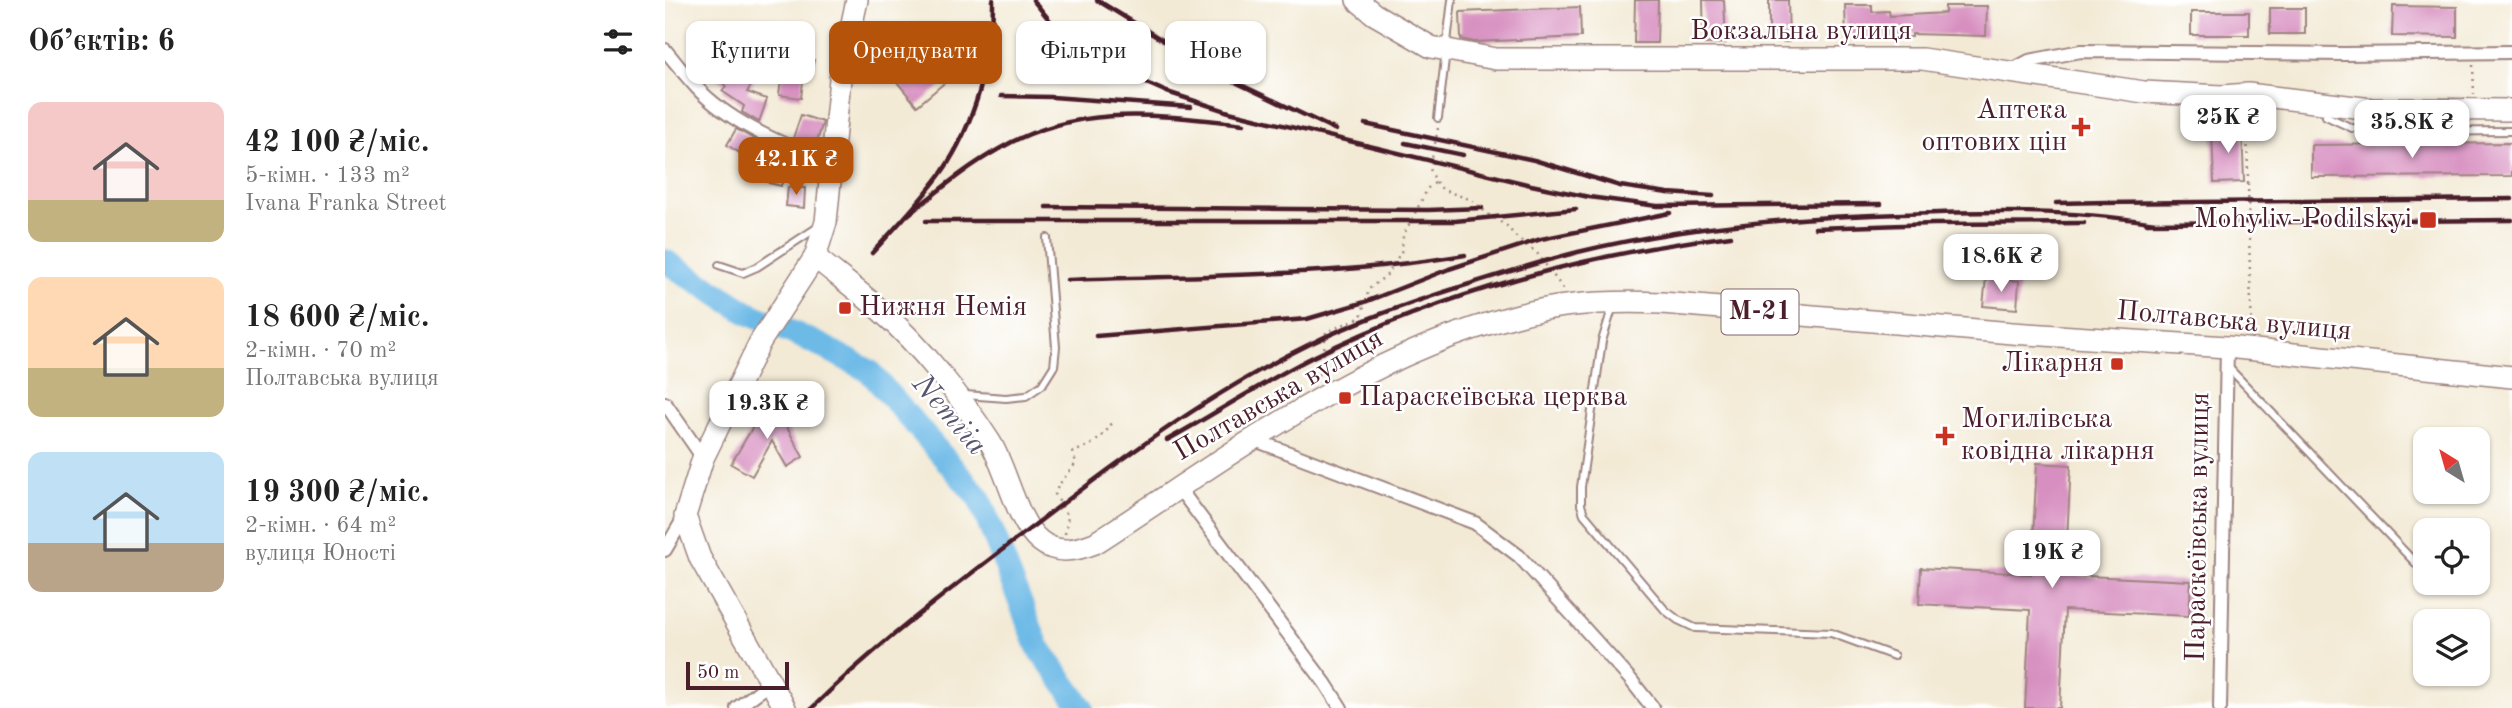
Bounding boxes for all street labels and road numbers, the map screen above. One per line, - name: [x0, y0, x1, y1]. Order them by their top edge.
- street label: Вокзальна вулиця: [1690, 18, 1912, 46]
- road number: М-21: [1721, 290, 1799, 334]
- street label: Полтавська вулиця: [2115, 298, 2353, 346]
- street label: Полтавська вулиця: [1170, 325, 1388, 467]
- street label: Параскеївська вулиця: [2183, 392, 2215, 662]

